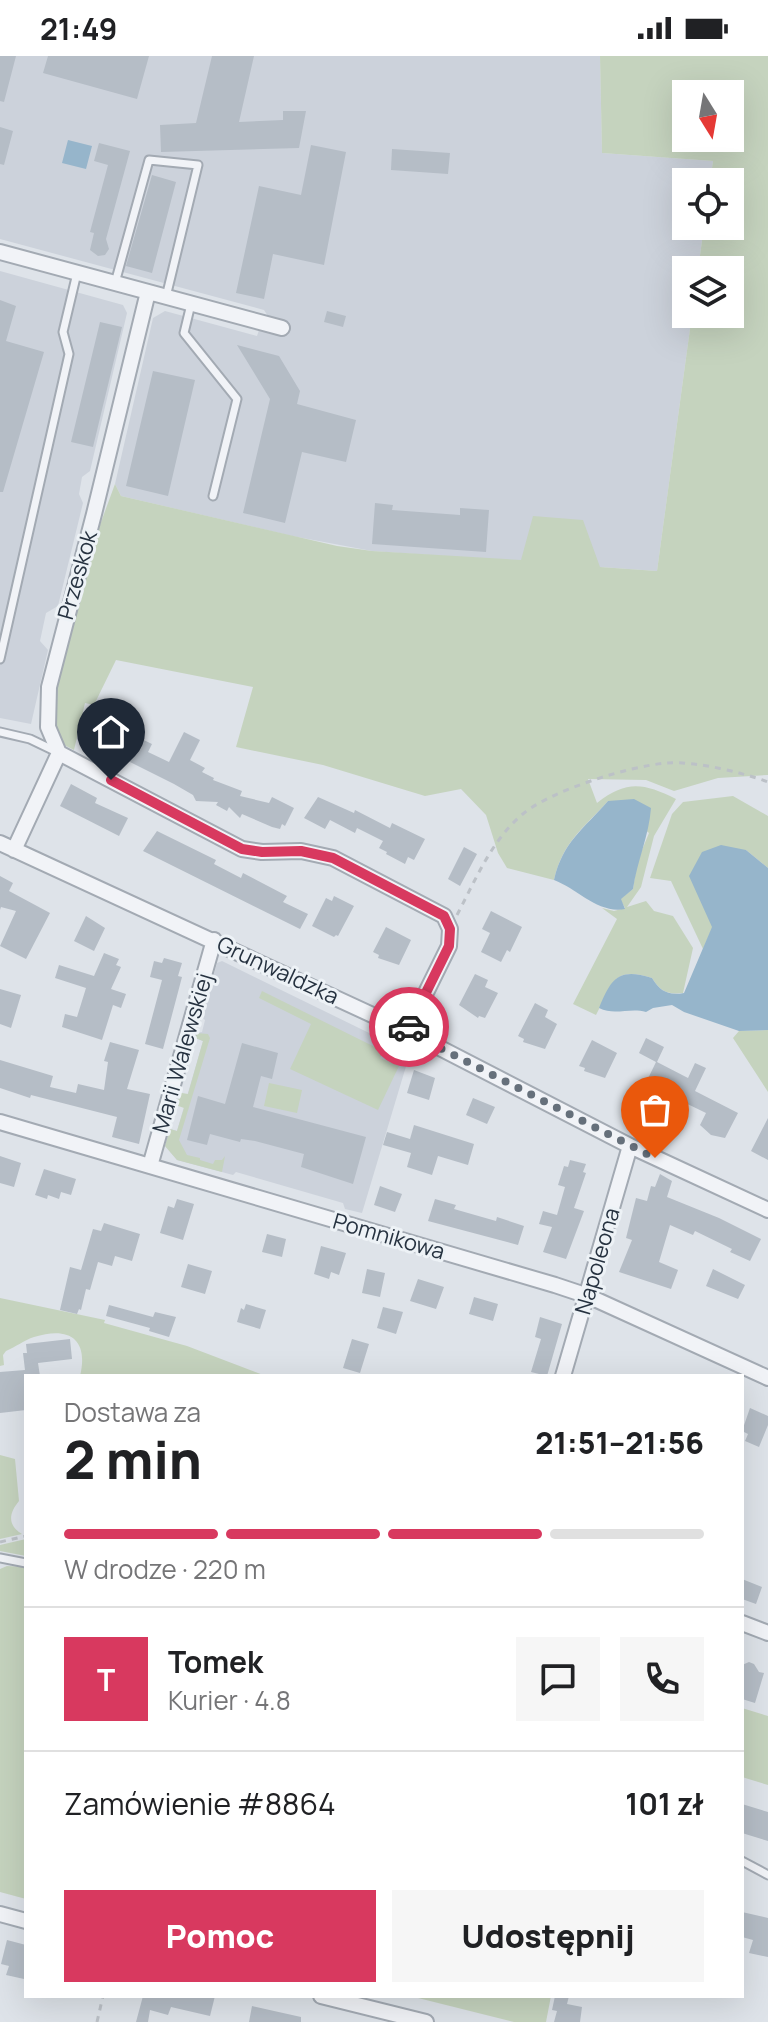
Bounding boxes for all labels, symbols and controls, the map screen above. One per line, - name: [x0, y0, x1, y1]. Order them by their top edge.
- text: 21:49: [40, 8, 117, 49]
- north arrow: [672, 80, 744, 152]
- map controls: [672, 80, 744, 328]
- button: locate: [672, 168, 744, 240]
- button: layers: [672, 256, 744, 328]
- street label: Przeskok: [50, 526, 104, 623]
- pin: [77, 698, 145, 780]
- icon: home: [89, 710, 133, 754]
- street label: Grunwaldzka: [212, 929, 344, 1011]
- street label: Marii Walewskiej: [145, 970, 219, 1136]
- courier: [369, 987, 449, 1067]
- icon: car: [387, 1005, 431, 1049]
- pin: [621, 1076, 689, 1158]
- icon: bag: [633, 1088, 677, 1132]
- street label: Napoleona: [567, 1204, 627, 1318]
- street label: Pomnikowa: [330, 1206, 448, 1266]
- text: Dostawa za: [64, 1394, 201, 1430]
- text: 21:51–21:56: [535, 1422, 704, 1463]
- text: 2 min: [64, 1424, 202, 1495]
- text: W drodze · 220 m: [64, 1551, 266, 1587]
- button: chat: [516, 1637, 600, 1721]
- button: phone: [620, 1637, 704, 1721]
- text: Tomek: [168, 1641, 263, 1682]
- text: T: [97, 1659, 115, 1700]
- text: Kurier · 4.8: [168, 1682, 291, 1718]
- text: Zamówienie #8864: [64, 1783, 336, 1824]
- text: 101 zł: [625, 1783, 704, 1824]
- button: Pomoc: [64, 1890, 376, 1982]
- button: Udostępnij: [392, 1890, 704, 1982]

